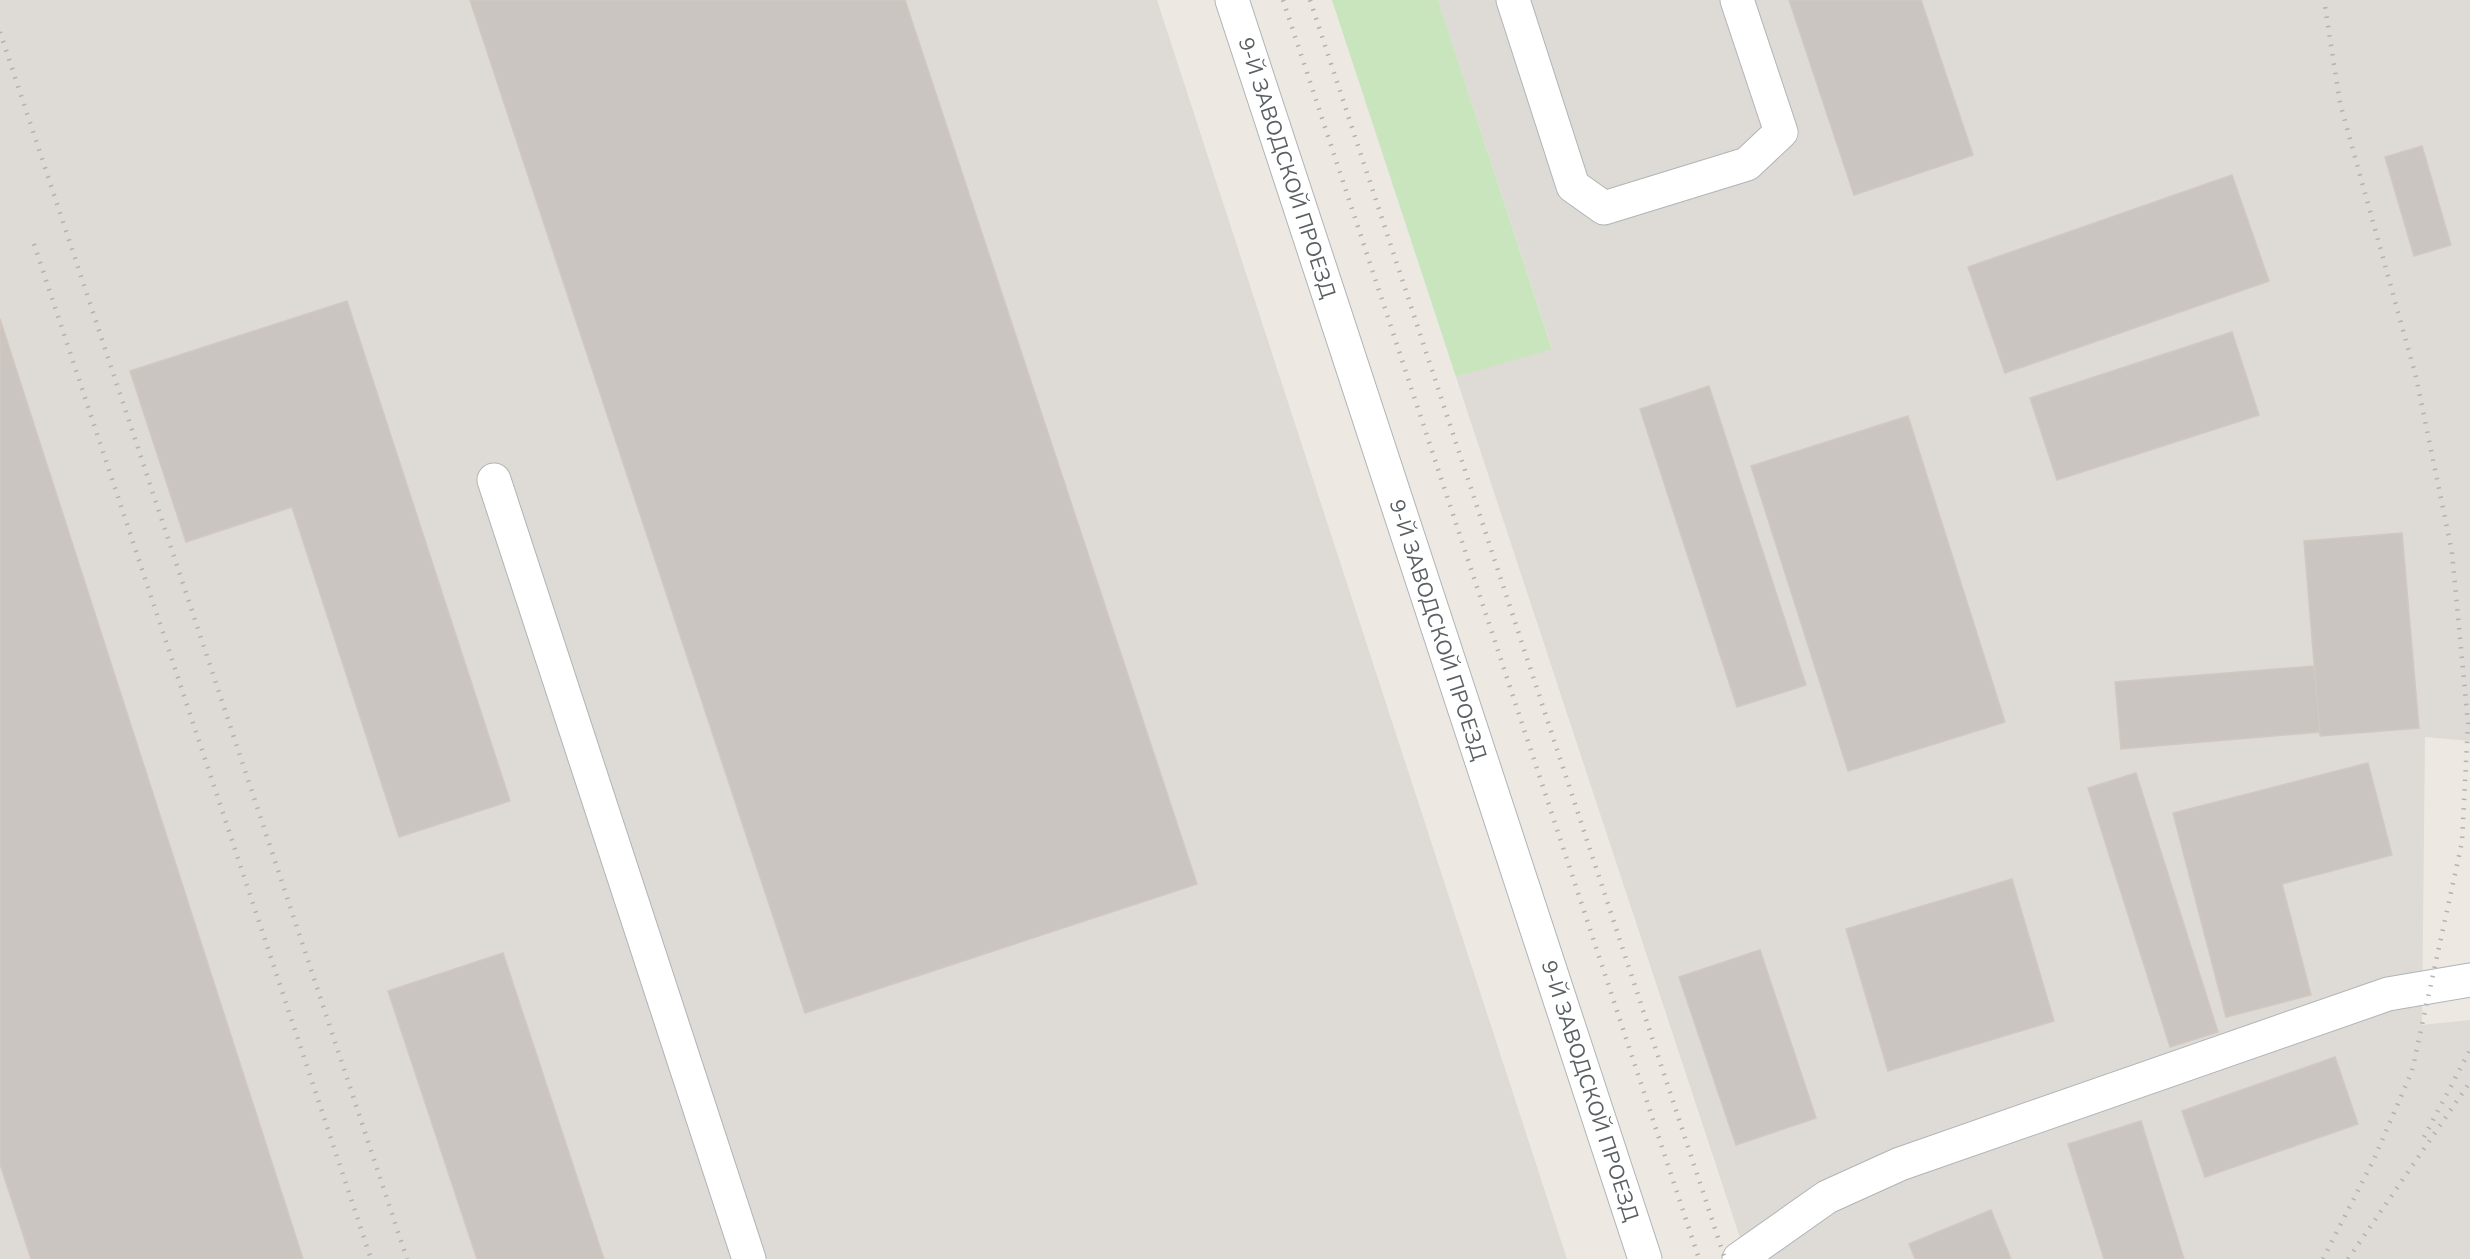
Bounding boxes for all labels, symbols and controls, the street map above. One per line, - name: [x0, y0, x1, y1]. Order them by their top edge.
- street label: 9-Й ЗАВОДСКОЙ ПРОЕЗД: [1233, 34, 1342, 302]
- street label: 9-Й ЗАВОДСКОЙ ПРОЕЗД: [1384, 496, 1493, 764]
- street label: 9-Й ЗАВОДСКОЙ ПРОЕЗД: [1536, 957, 1645, 1225]

